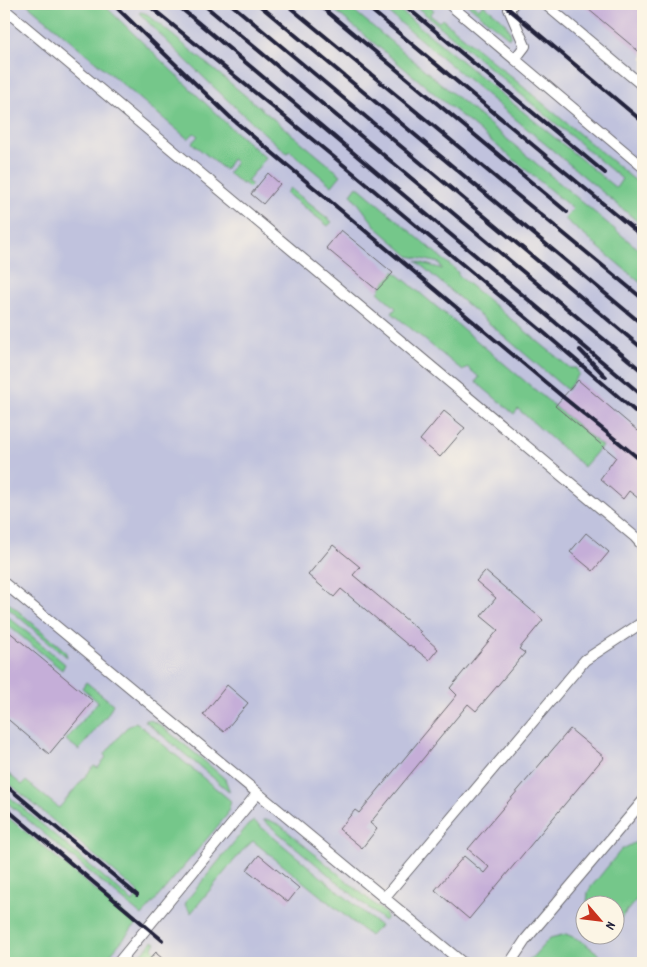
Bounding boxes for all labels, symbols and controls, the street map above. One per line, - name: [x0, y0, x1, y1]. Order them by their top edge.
- north arrow: [574, 894, 624, 944]
- text: N: [599, 917, 620, 933]

